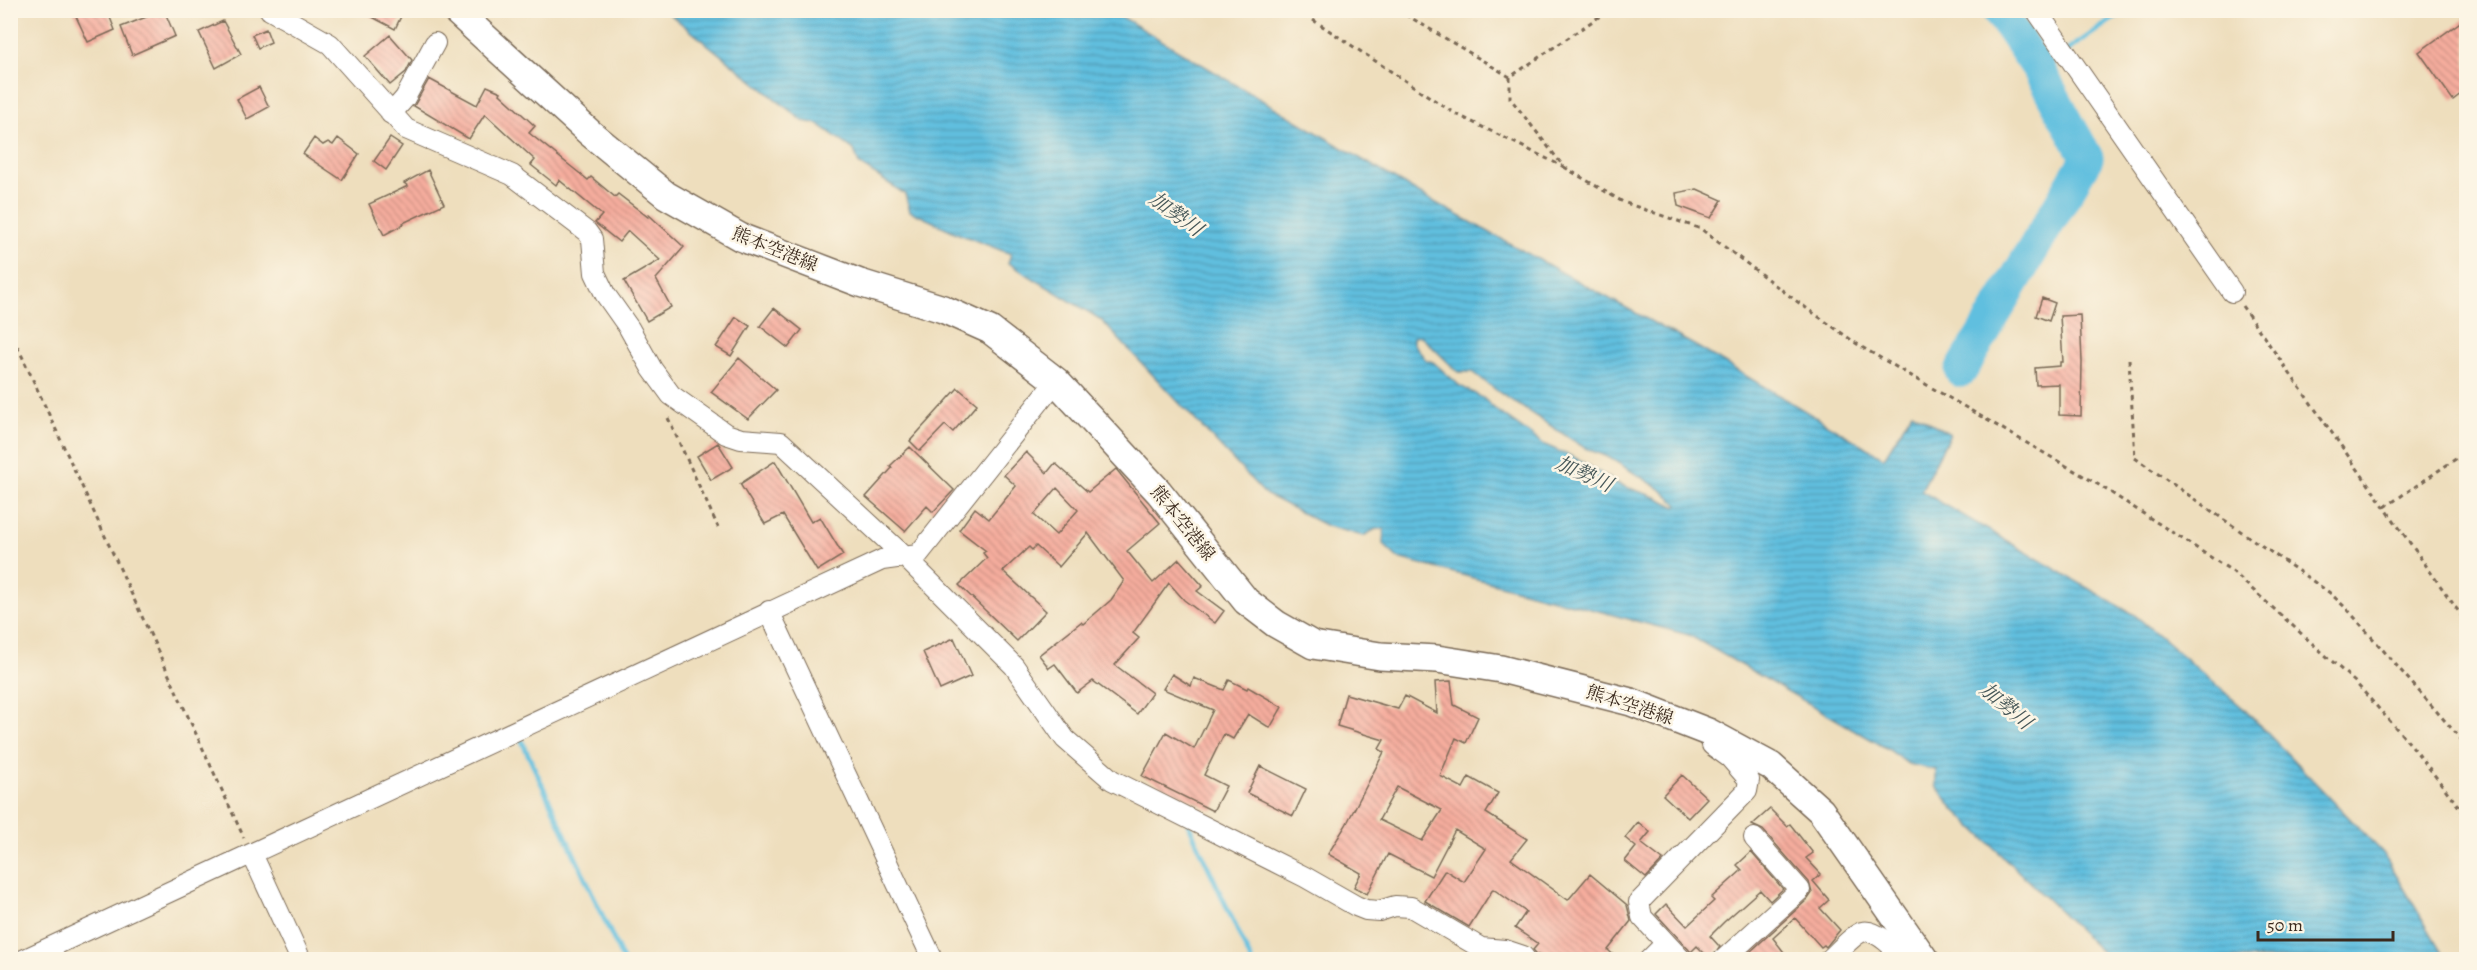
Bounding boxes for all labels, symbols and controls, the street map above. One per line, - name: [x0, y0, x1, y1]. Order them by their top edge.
- water label: 加勢川: [1144, 185, 1210, 244]
- street label: 熊本空港線: [729, 221, 821, 277]
- water label: 加勢川: [1551, 449, 1619, 499]
- street label: 熊本空港線: [1145, 480, 1221, 566]
- water label: 加勢川: [1974, 676, 2039, 737]
- street label: 熊本空港線: [1583, 680, 1677, 730]
- scale bar: [2258, 904, 2393, 942]
- text: 50 m: [2267, 913, 2303, 937]

